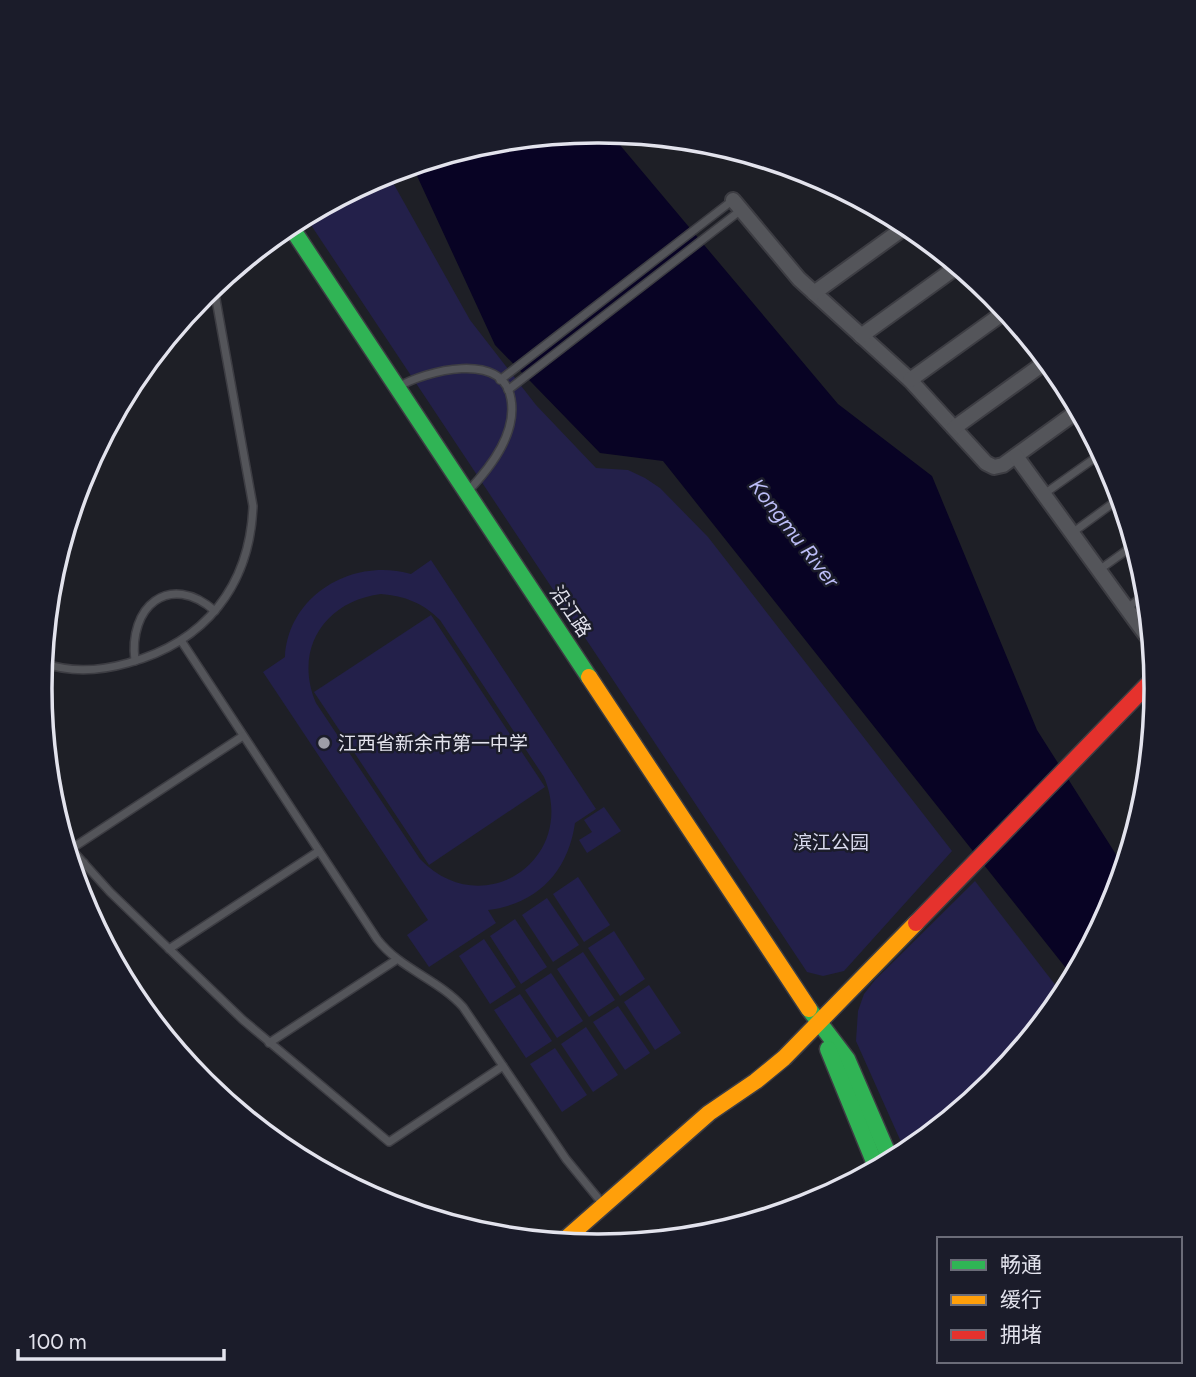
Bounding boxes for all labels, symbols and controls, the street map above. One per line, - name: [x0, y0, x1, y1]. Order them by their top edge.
- water label: Kongmu River: [744, 473, 845, 593]
- street label: 沿江路: [545, 581, 596, 641]
- place label: 江西省新余市第一中学: [338, 732, 528, 755]
- marker: 江西省新余市第一中学: [316, 735, 332, 751]
- park label: 滨江公园: [793, 831, 869, 854]
- legend: [937, 1237, 1182, 1363]
- text: 畅通: [1000, 1252, 1042, 1277]
- text: 缓行: [1000, 1287, 1042, 1312]
- scale bar: [18, 1318, 224, 1362]
- text: 拥堵: [1000, 1322, 1042, 1347]
- text: 100 m: [28, 1329, 87, 1354]

